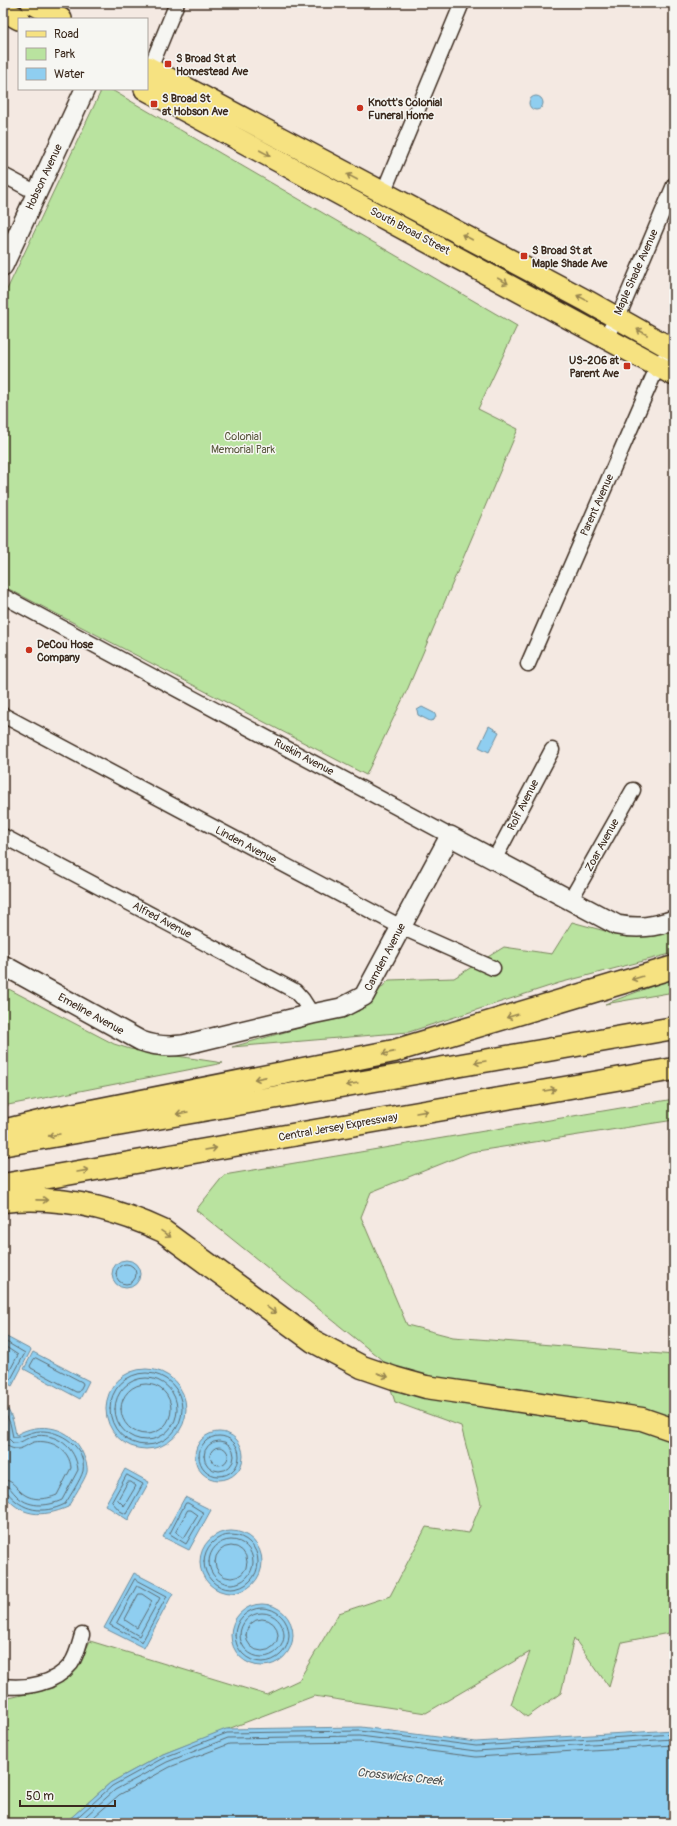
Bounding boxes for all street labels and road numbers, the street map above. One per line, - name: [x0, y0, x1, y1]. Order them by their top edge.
- street label: Hobson Avenue: [23, 141, 65, 212]
- street label: South Broad Street: [368, 205, 453, 258]
- street label: Maple Shade Avenue: [611, 227, 661, 317]
- street label: Parent Avenue: [578, 472, 617, 538]
- street label: Ruskin Avenue: [272, 736, 337, 778]
- street label: Rolf Avenue: [505, 777, 542, 833]
- street label: Zoar Avenue: [582, 816, 622, 874]
- street label: Linden Avenue: [213, 823, 279, 867]
- street label: Alfred Avenue: [130, 899, 194, 941]
- street label: Camden Avenue: [362, 920, 409, 993]
- street label: Emeline Avenue: [56, 991, 127, 1038]
- street label: Central Jersey Expressway: [277, 1110, 399, 1144]

